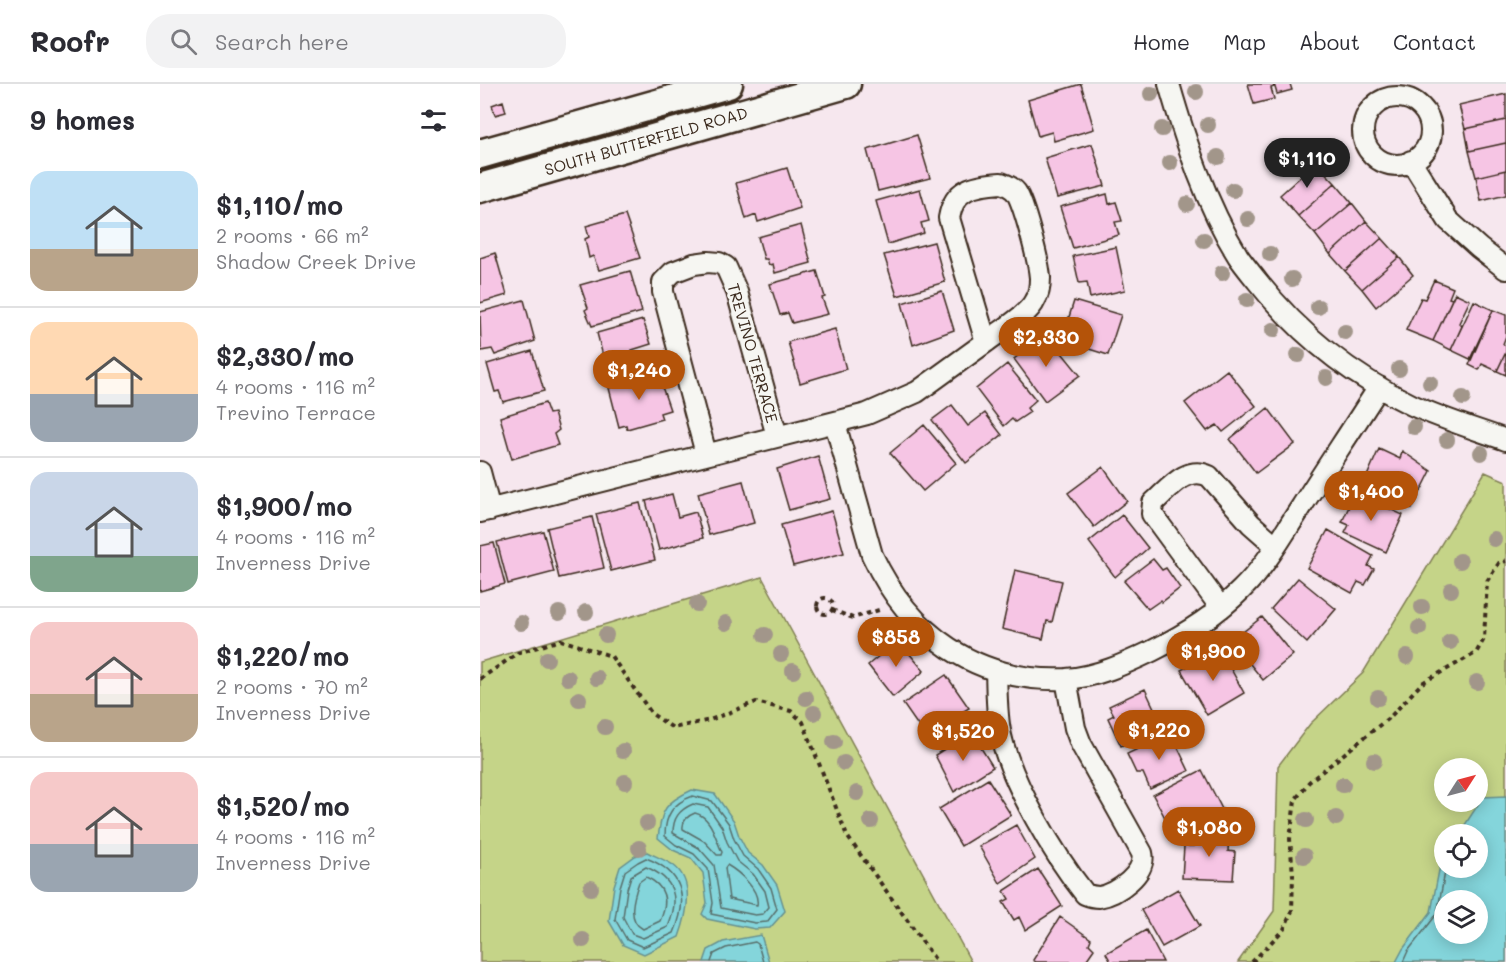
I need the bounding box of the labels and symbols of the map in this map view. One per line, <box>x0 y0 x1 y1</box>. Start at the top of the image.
street label: SOUTH BUTTERFIELD ROAD <box>542 101 750 180</box>
pin: $1,110 <box>1258 138 1356 189</box>
street label: TREVINO TERRACE <box>723 281 783 425</box>
pin: $2,330 <box>997 317 1095 368</box>
pin: $1,240 <box>590 350 688 401</box>
pin: $1,400 <box>1322 471 1420 522</box>
pin: $858 <box>860 617 932 668</box>
pin: $1,900 <box>1164 631 1262 682</box>
pin: $1,220 <box>1110 710 1208 761</box>
pin: $1,520 <box>914 711 1012 762</box>
north arrow <box>1434 758 1488 812</box>
pin: $1,080 <box>1160 807 1258 858</box>

